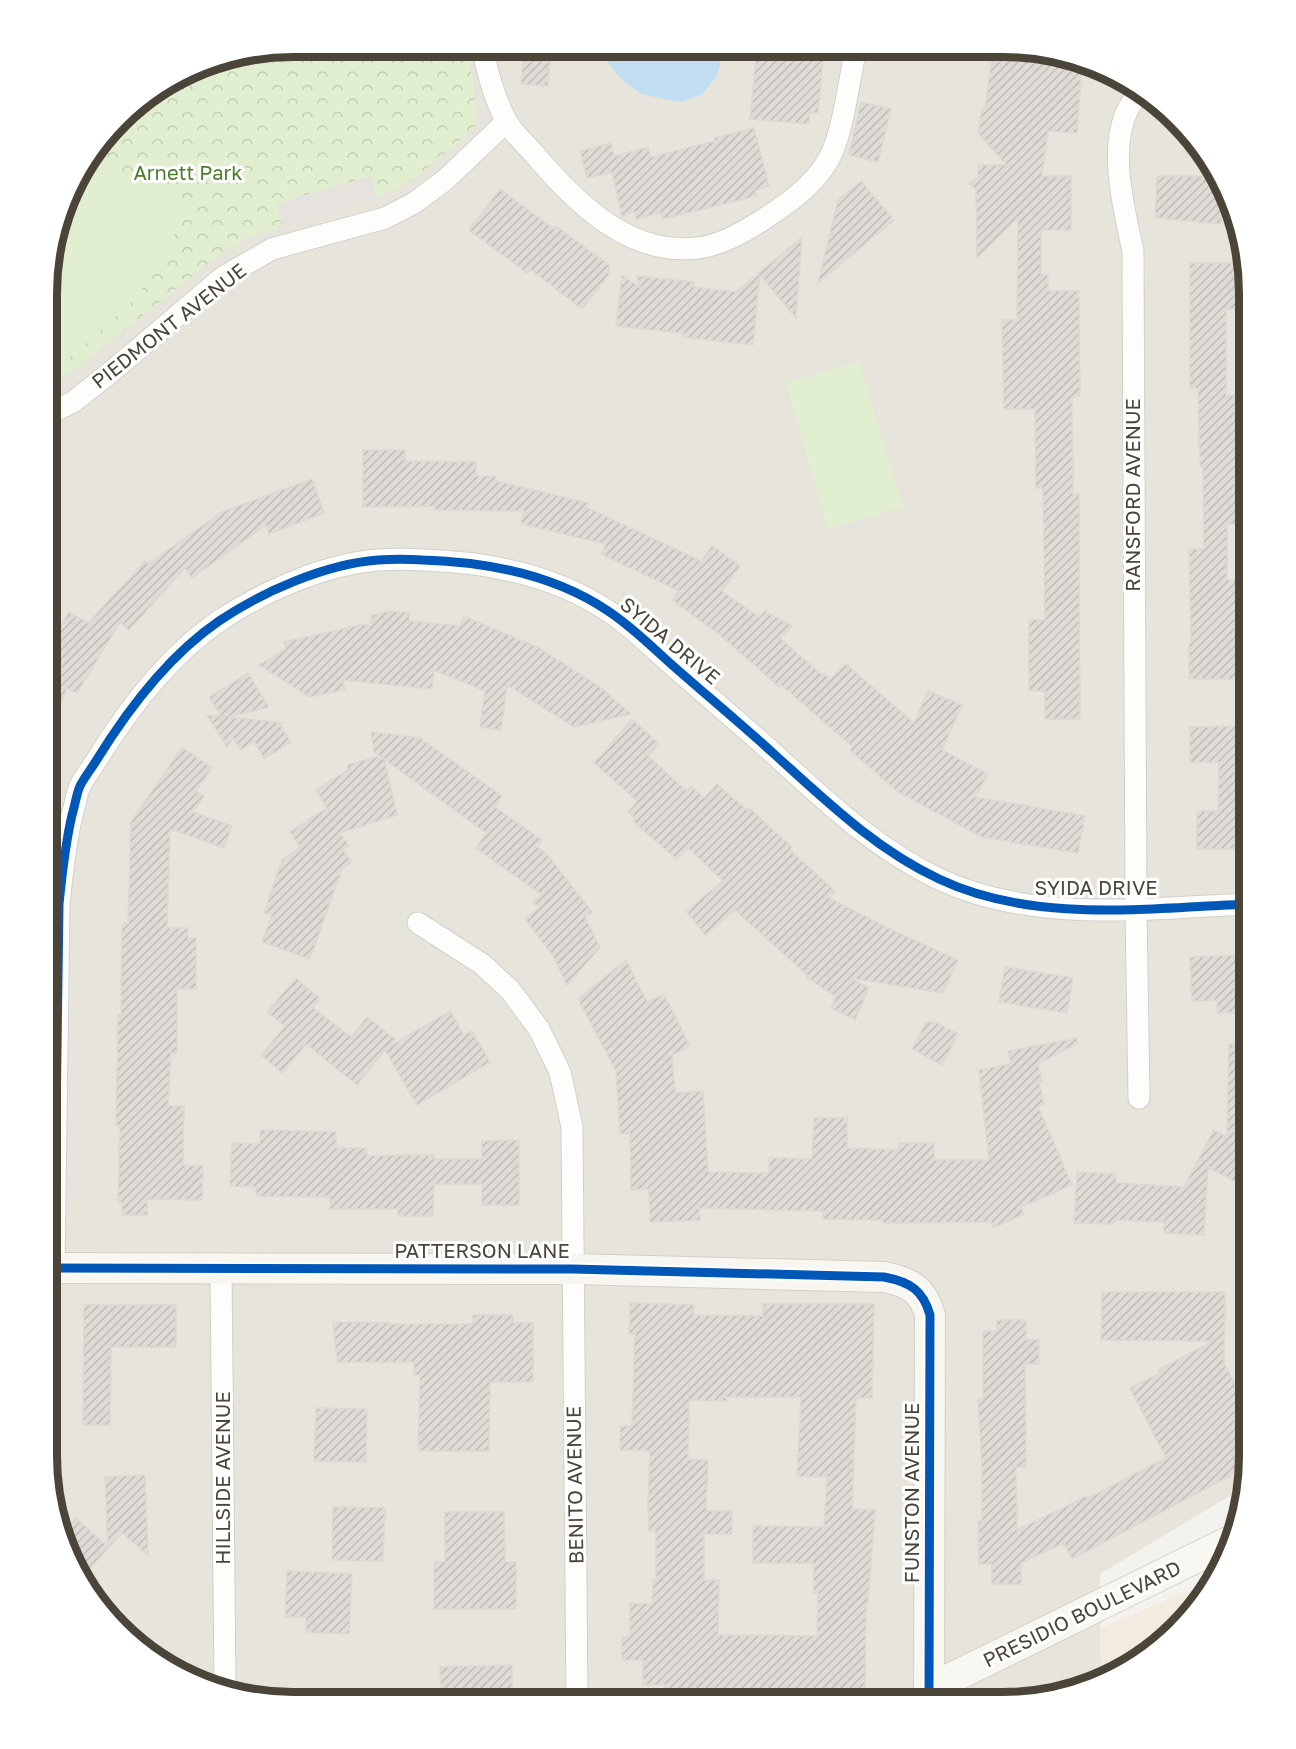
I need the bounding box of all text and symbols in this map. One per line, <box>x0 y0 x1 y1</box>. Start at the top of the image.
park label: Arnett Park <box>133 160 243 184</box>
street label: PIEDMONT AVENUE <box>86 257 250 393</box>
street label: RANSFORD AVENUE <box>1120 398 1144 592</box>
street label: SYIDA DRIVE <box>616 592 725 689</box>
street label: SYIDA DRIVE <box>1035 875 1157 899</box>
street label: PATTERSON LANE <box>394 1238 570 1262</box>
street label: HILLSIDE AVENUE <box>210 1391 234 1565</box>
street label: FUNSTON AVENUE <box>899 1403 923 1583</box>
street label: BENITO AVENUE <box>561 1406 587 1564</box>
street label: PRESIDIO BOULEVARD <box>979 1555 1184 1671</box>

